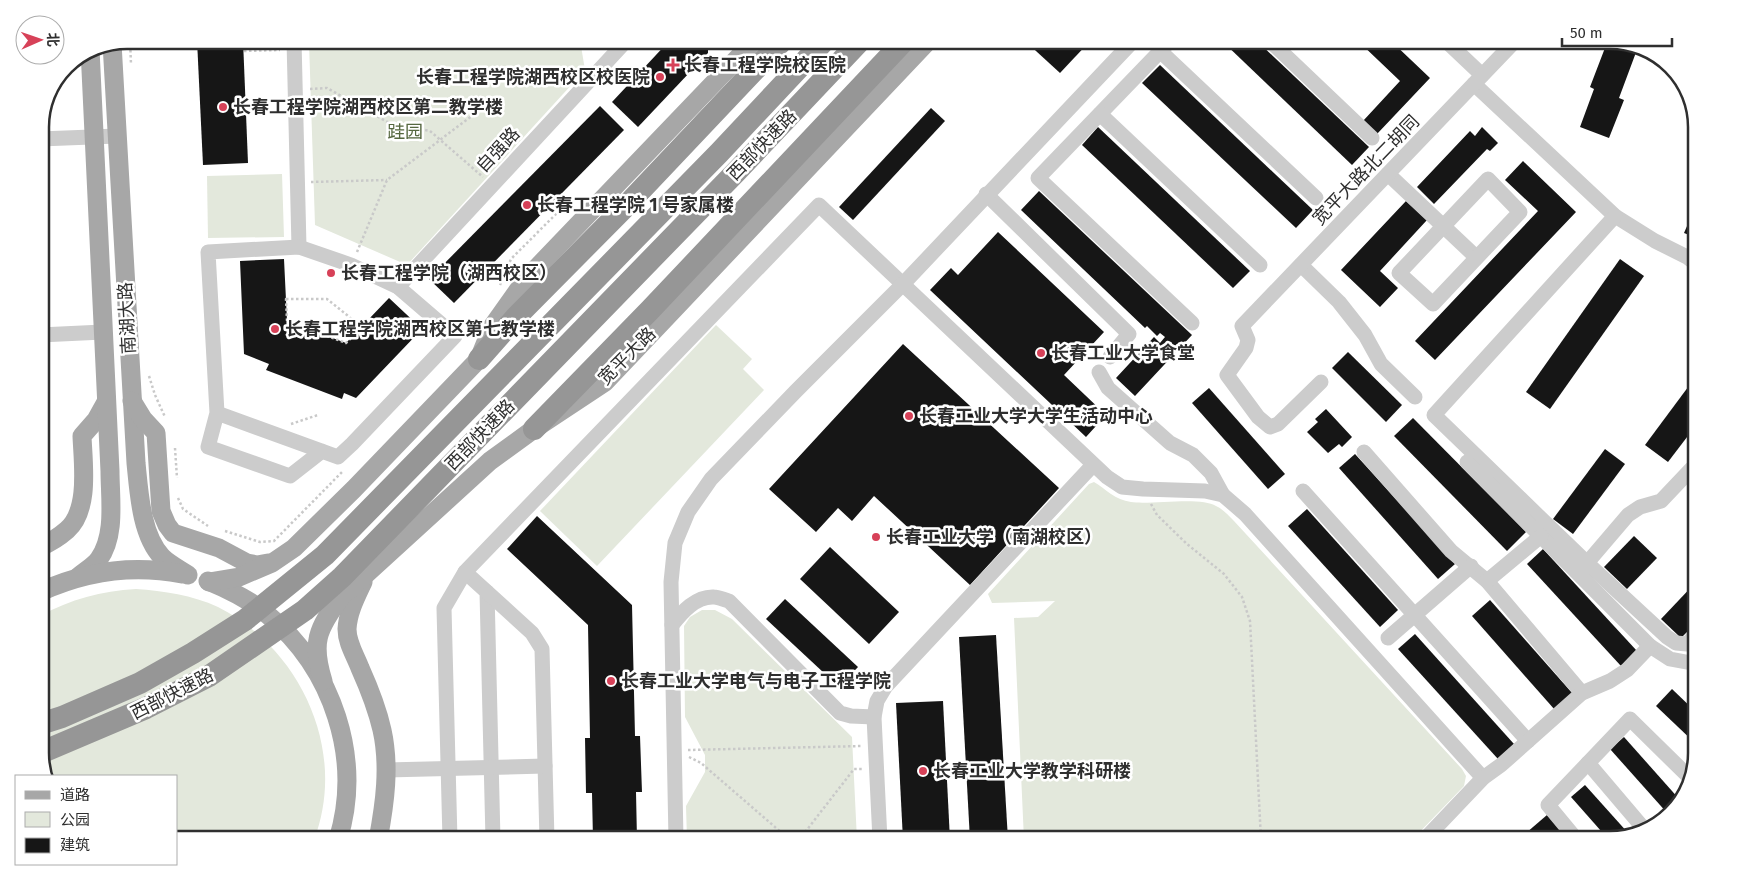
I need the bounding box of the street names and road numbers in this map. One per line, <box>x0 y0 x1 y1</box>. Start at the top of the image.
street label: 西部快速路 <box>723 105 801 185</box>
street label: 宽平大路北二胡同 <box>1308 111 1424 229</box>
street label: 自强路 <box>472 123 524 177</box>
street label: 南湖大路 <box>114 281 140 355</box>
street label: 宽平大路 <box>594 323 660 389</box>
street label: 西部快速路 <box>441 395 519 475</box>
street label: 西部快速路 <box>127 664 217 724</box>

